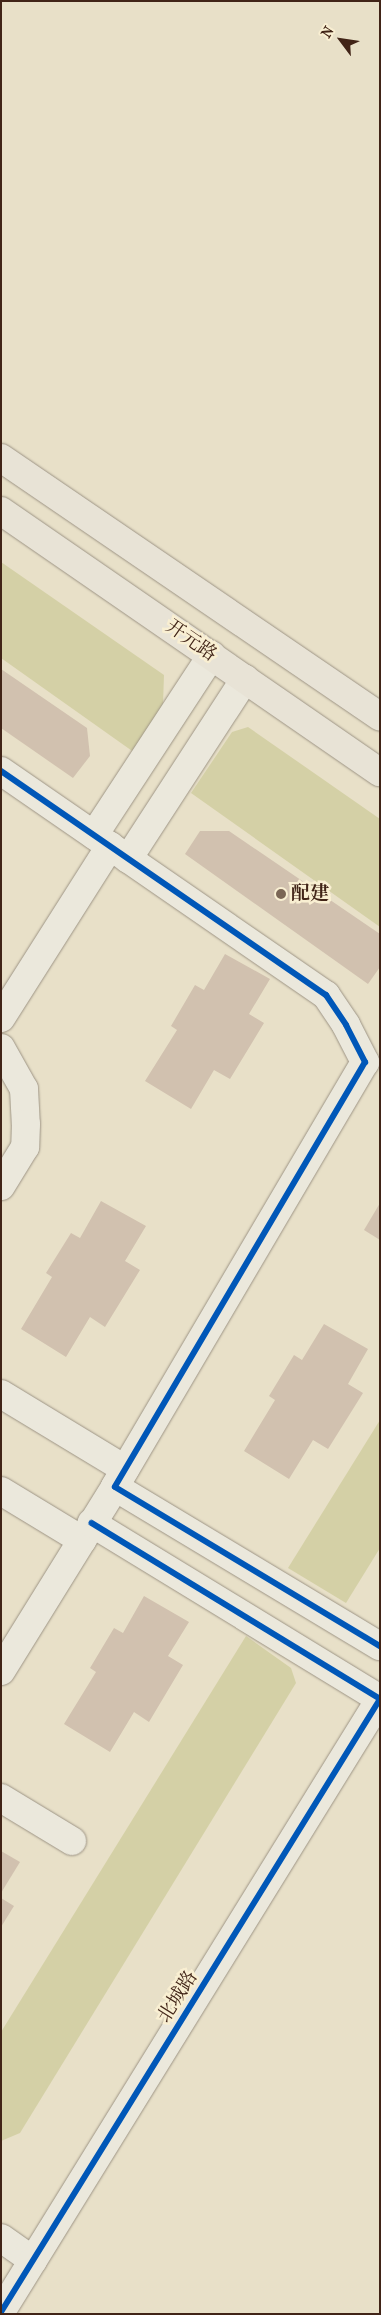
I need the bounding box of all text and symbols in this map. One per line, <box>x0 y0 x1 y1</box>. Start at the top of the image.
north arrow <box>316 15 366 65</box>
text: N <box>318 23 338 41</box>
street label: 开元路 <box>161 615 221 667</box>
place label: 配建 <box>291 883 329 905</box>
marker: 配建 <box>275 888 287 900</box>
street label: 北城路 <box>153 1967 203 2027</box>

